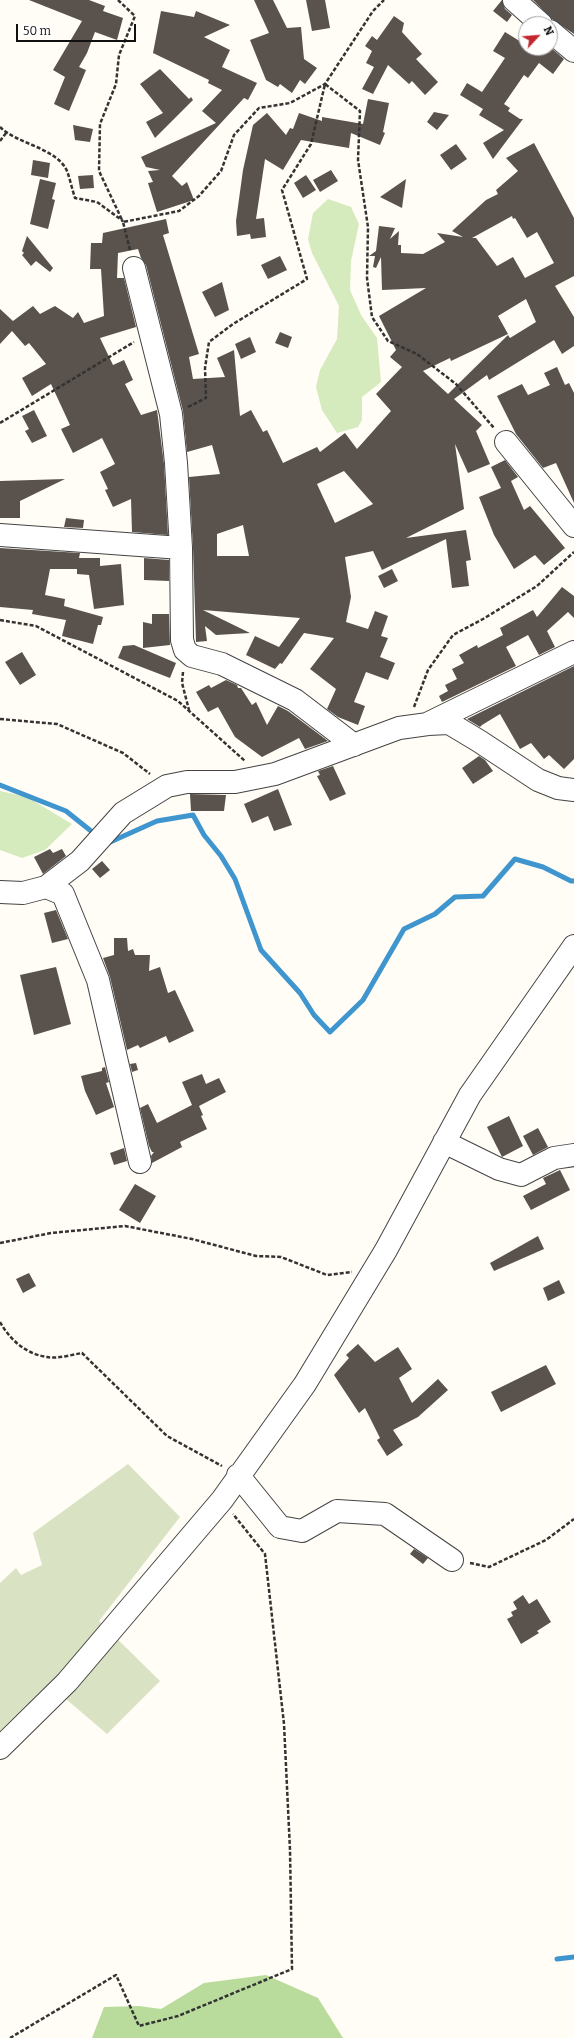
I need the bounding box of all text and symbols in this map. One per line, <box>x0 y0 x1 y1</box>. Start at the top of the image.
scale bar <box>18 16 138 42</box>
north arrow <box>518 16 558 56</box>
text: 50 m <box>23 24 51 38</box>
text: N <box>541 24 556 38</box>

